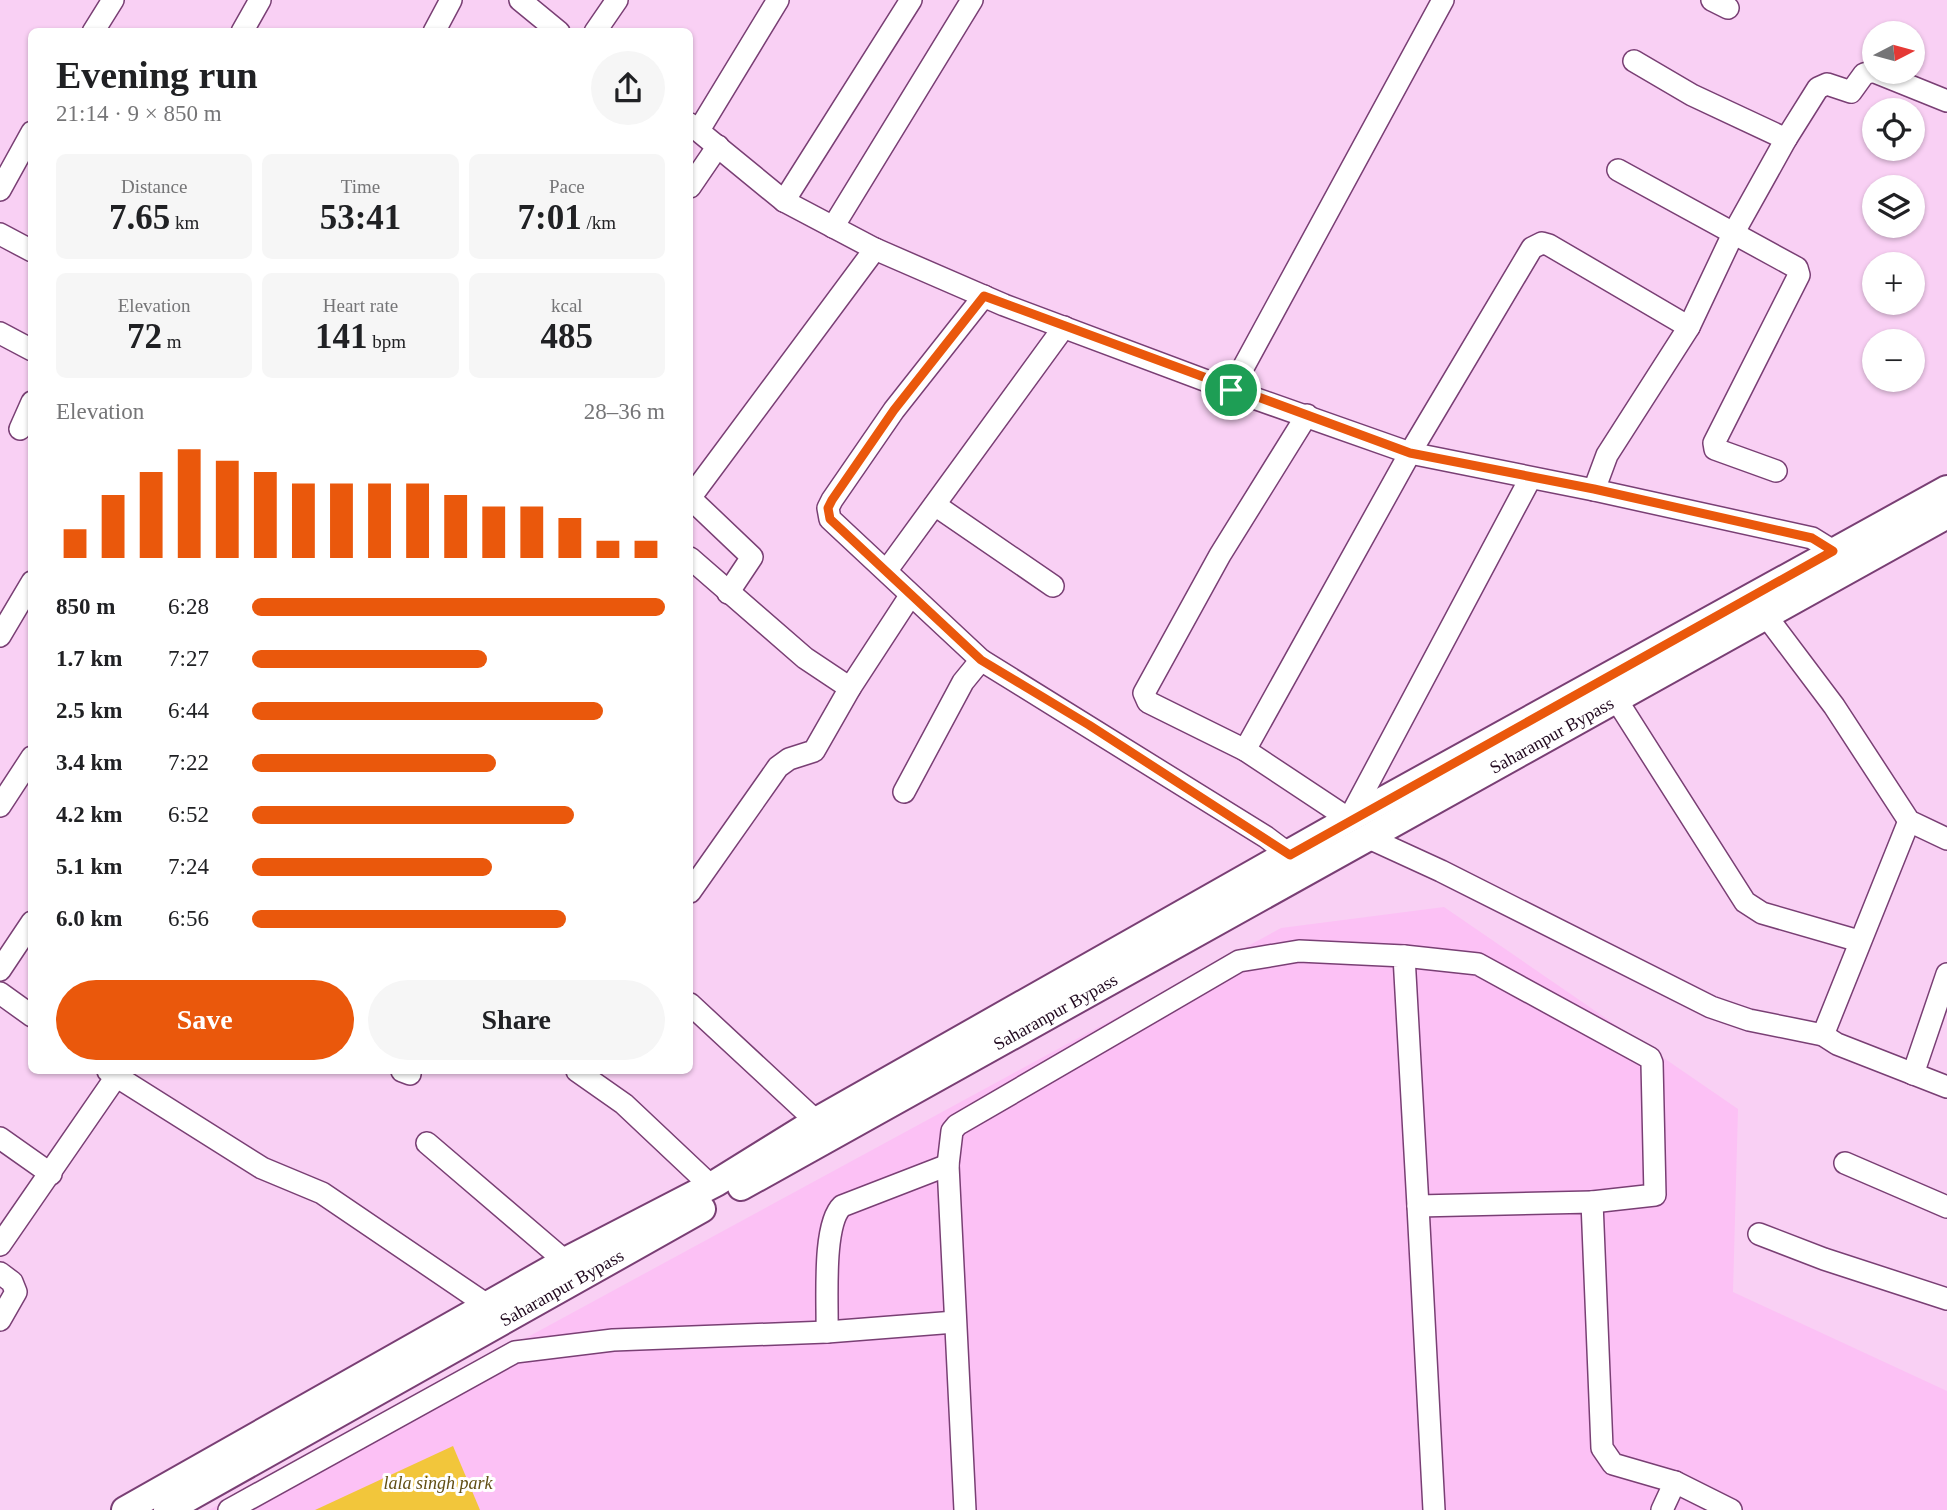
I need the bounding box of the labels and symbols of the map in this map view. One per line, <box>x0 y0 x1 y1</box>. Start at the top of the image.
north arrow <box>1862 21 1925 84</box>
pin <box>1201 360 1261 420</box>
street label: Saharanpur Bypass <box>1486 693 1617 778</box>
street label: Saharanpur Bypass <box>990 969 1121 1054</box>
street label: Saharanpur Bypass <box>497 1245 627 1331</box>
park label: lala singh park <box>383 1473 494 1493</box>

